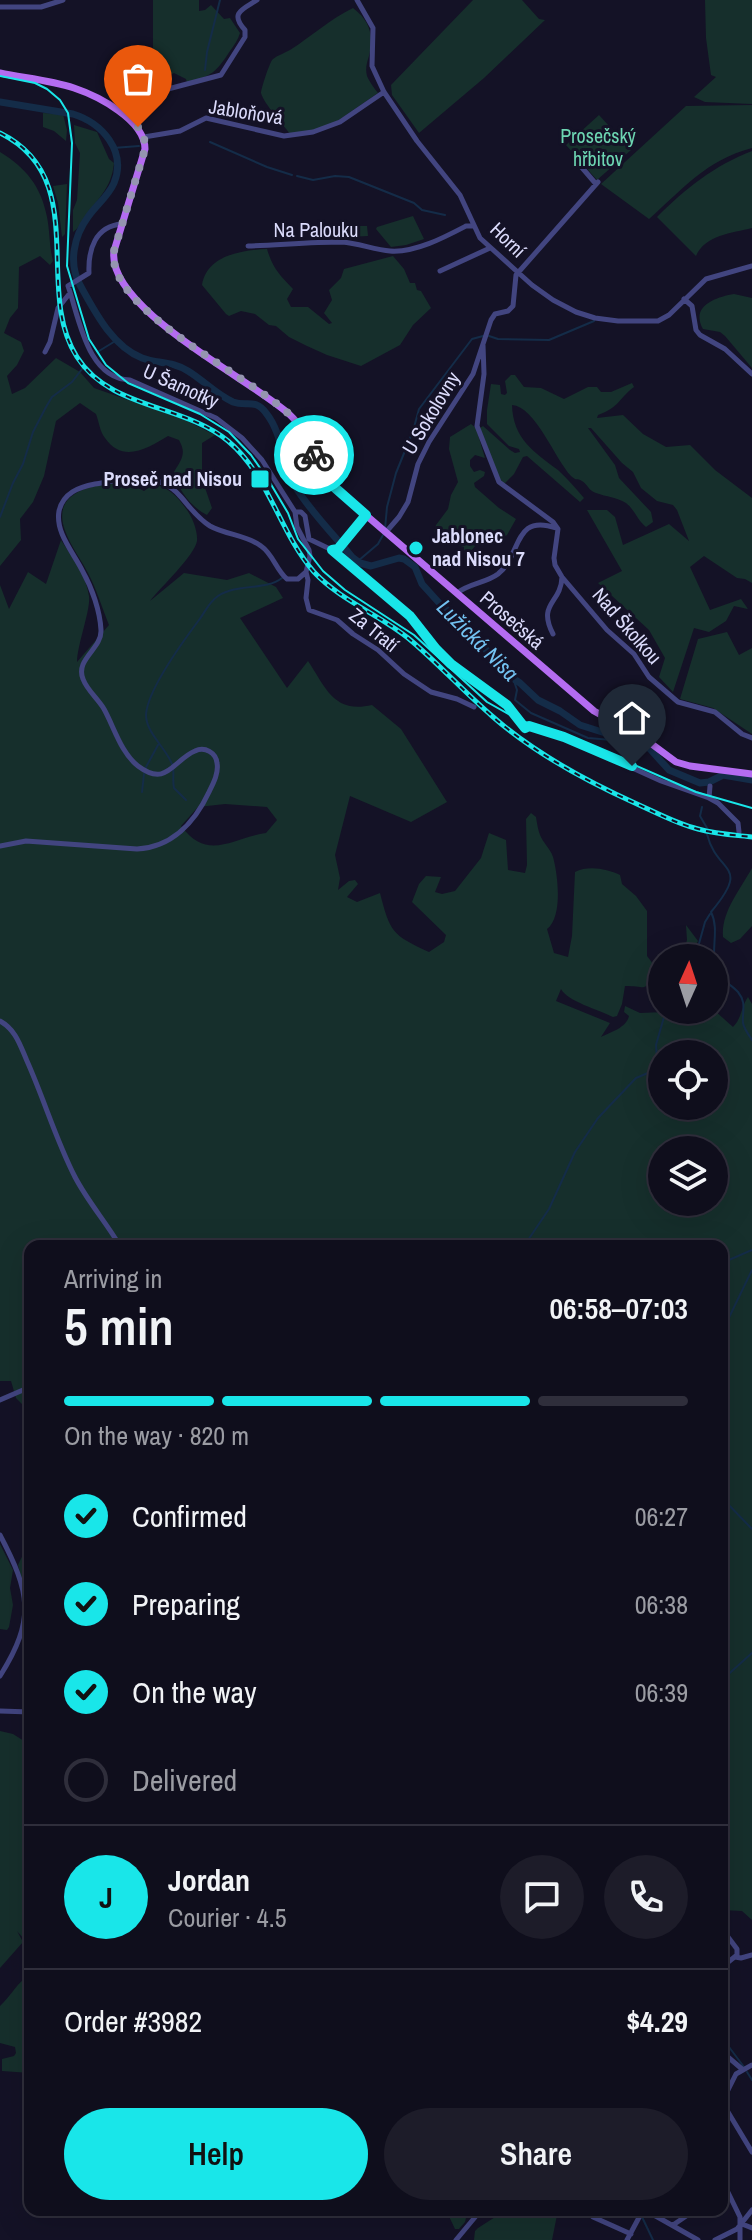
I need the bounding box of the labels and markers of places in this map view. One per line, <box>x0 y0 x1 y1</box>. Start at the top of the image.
pin <box>104 45 172 127</box>
place label: Proseč nad Nisou <box>103 465 242 492</box>
marker: Proseč nad Nisou <box>249 468 271 490</box>
place label: Jablonec nad Nisou 7 <box>432 522 525 572</box>
marker: Jablonec nad Nisou 7 <box>407 539 425 557</box>
pin <box>598 684 666 766</box>

